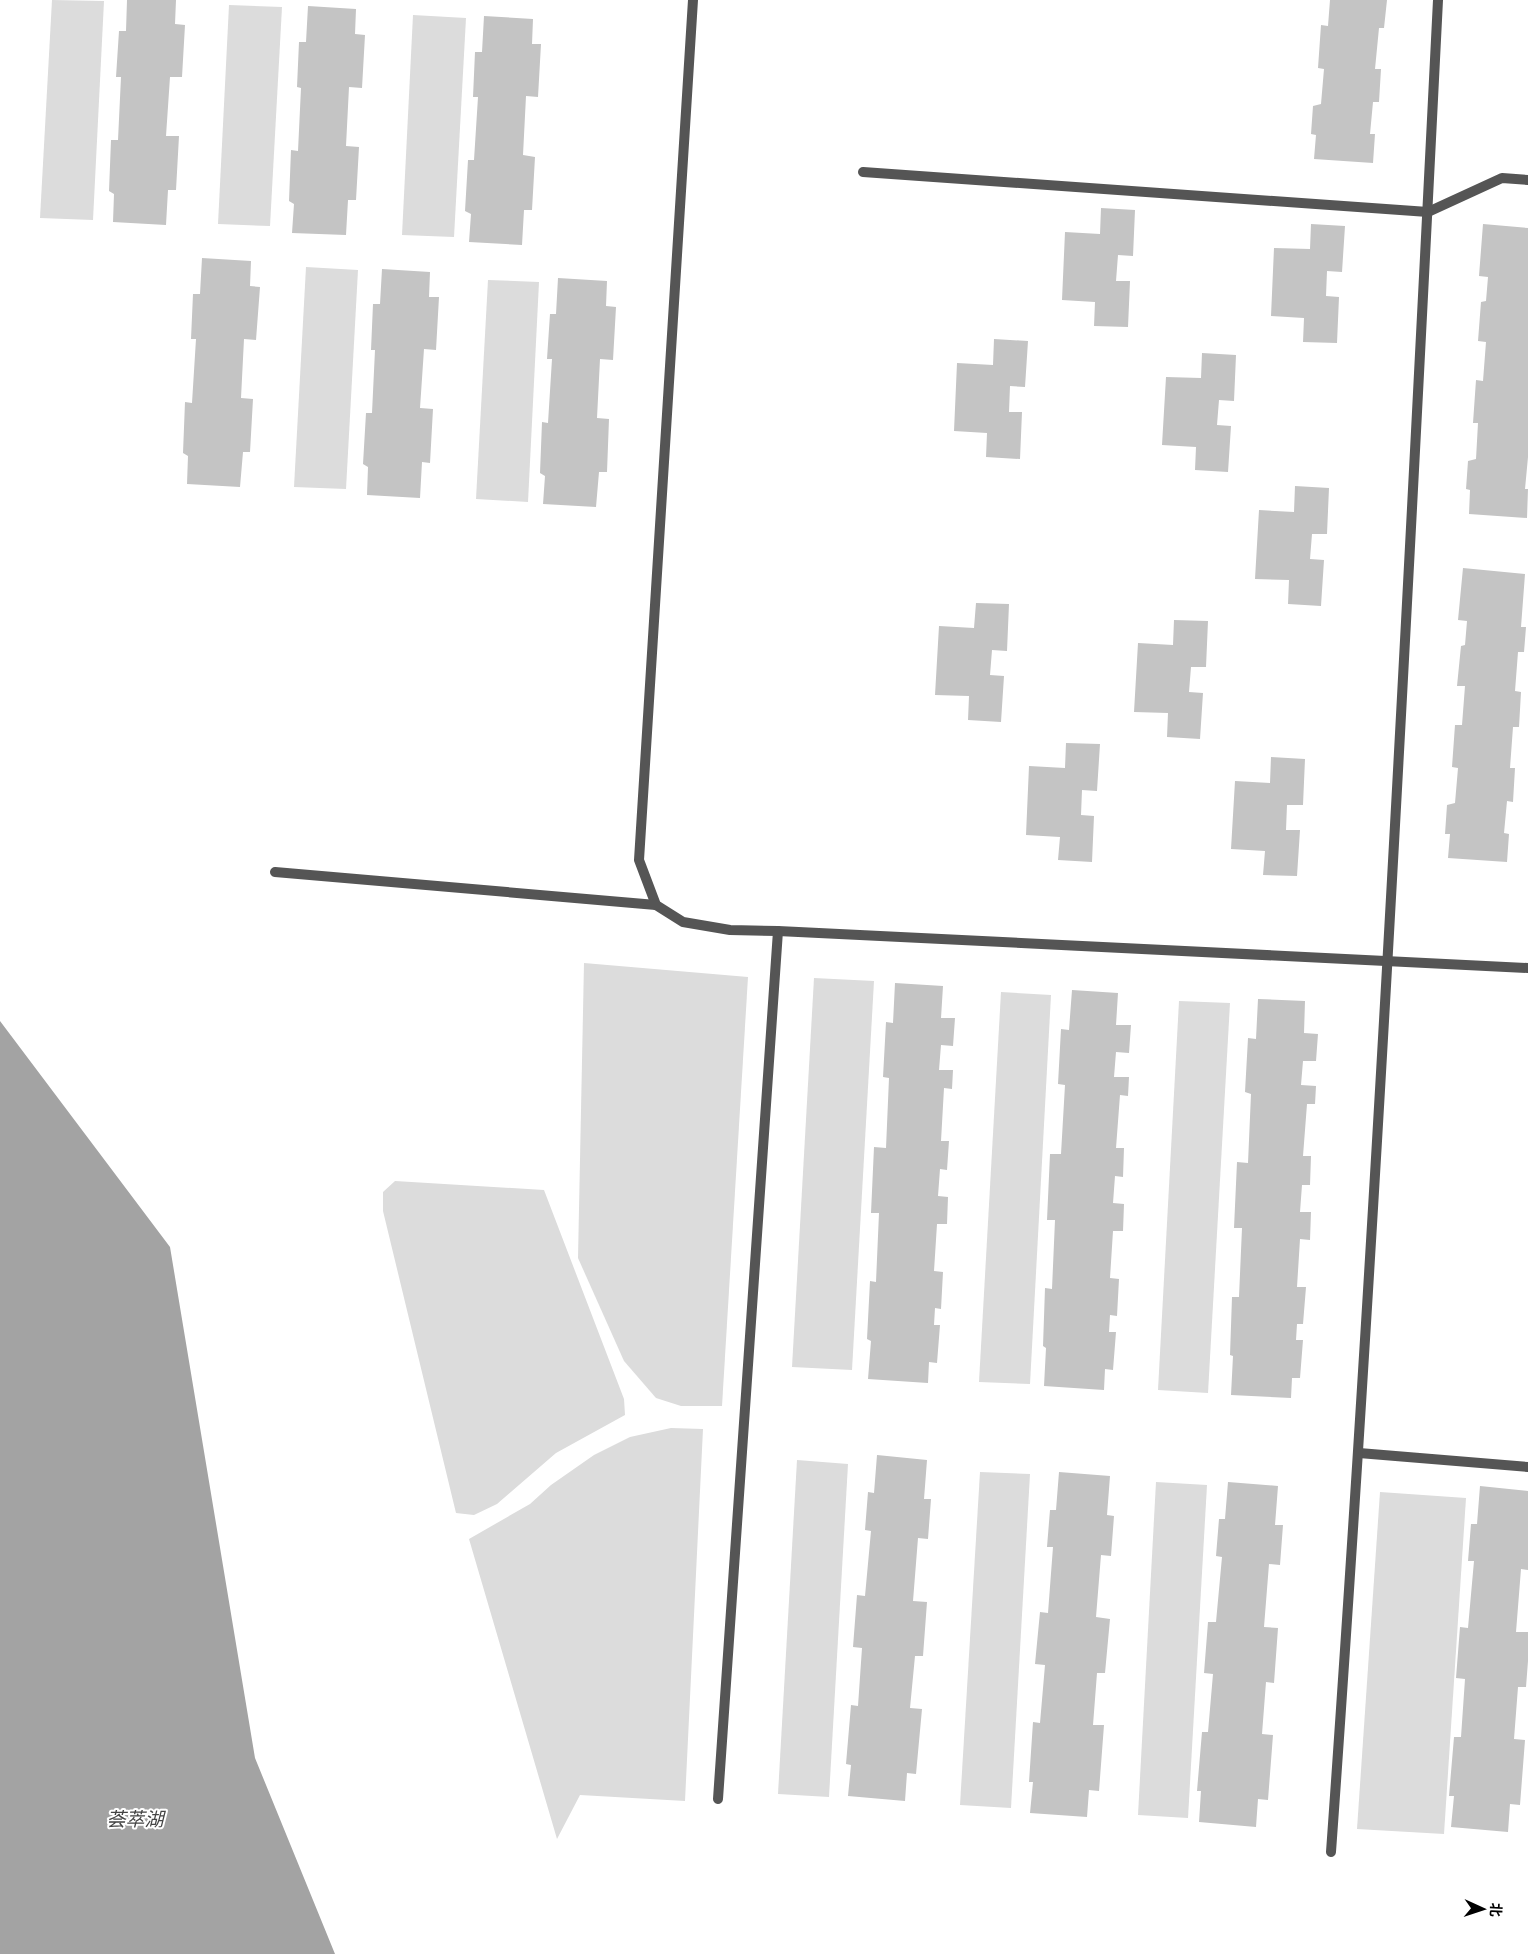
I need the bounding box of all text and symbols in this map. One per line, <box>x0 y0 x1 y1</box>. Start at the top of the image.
water label: 荟萃湖 <box>106 1806 166 1832</box>
north arrow <box>1458 1884 1508 1934</box>
text: 北 <box>1487 1902 1506 1917</box>

